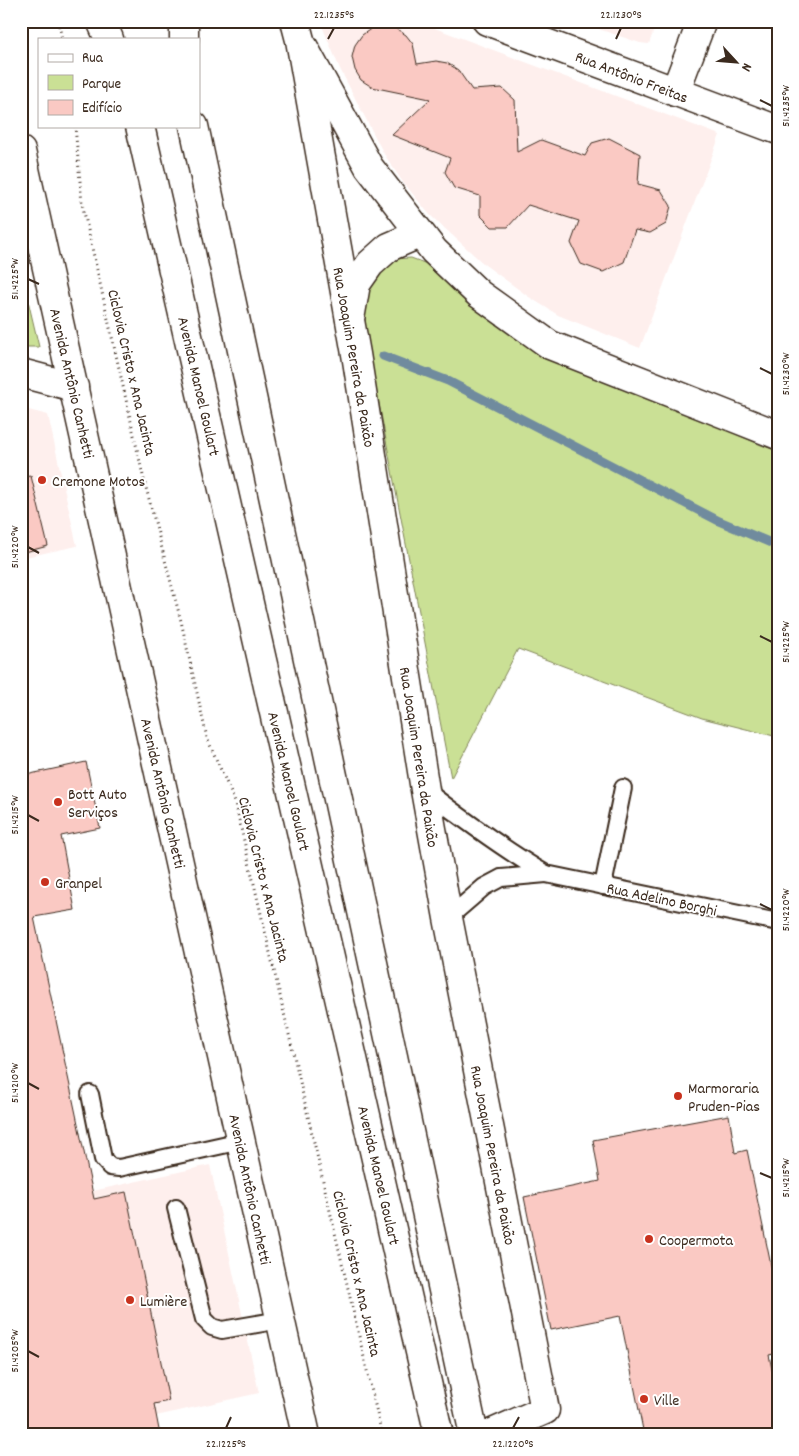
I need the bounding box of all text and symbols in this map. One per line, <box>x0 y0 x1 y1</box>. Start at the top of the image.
text: 22.1235°S <box>314 7 354 24</box>
text: 22.1230°S <box>600 7 642 24</box>
legend <box>38 38 200 128</box>
north arrow <box>712 38 762 88</box>
street label: Rua Antônio Freitas <box>571 46 691 111</box>
text: Rua <box>82 48 104 70</box>
text: N <box>735 59 756 74</box>
text: Parque <box>82 74 122 96</box>
text: 51.4235°W <box>778 85 795 127</box>
text: Edifício <box>82 98 122 120</box>
text: 51.4225°W <box>7 258 24 300</box>
street label: Rua Joaquim Pereira da Paixão <box>325 266 380 449</box>
street label: Ciclovia Cristo x Ana Jacinta <box>100 287 161 458</box>
street label: Avenida Antônio Canhetti <box>42 306 99 461</box>
street label: Avenida Manoel Goulart <box>170 315 225 459</box>
text: 51.4230°W <box>778 352 795 396</box>
place label: Cremone Motos <box>52 471 146 494</box>
marker: Cremone Motos <box>36 474 48 486</box>
text: 51.4220°W <box>7 525 24 568</box>
text: 51.4225°W <box>778 621 795 663</box>
street label: Rua Joaquim Pereira da Paixão <box>392 665 443 849</box>
street label: Avenida Manoel Goulart <box>260 710 315 854</box>
street label: Avenida Antônio Canhetti <box>133 716 190 871</box>
place label: Bott Auto Serviços <box>68 784 127 825</box>
text: 51.4215°W <box>7 795 24 835</box>
street label: Ciclovia Cristo x Ana Jacinta <box>231 795 294 965</box>
marker: Bott Auto Serviços <box>52 796 64 808</box>
place label: Granpel <box>55 873 102 896</box>
marker: Granpel <box>39 876 51 888</box>
street label: Rua Adelino Borghi <box>604 878 719 923</box>
text: 51.4220°W <box>778 888 795 931</box>
text: 51.4210°W <box>7 1063 24 1103</box>
street label: Rua Joaquim Pereira da Paixão <box>463 1064 520 1247</box>
place label: Marmoraria Pruden-Pias <box>688 1078 760 1119</box>
marker: Marmoraria Pruden-Pias <box>672 1090 684 1102</box>
street label: Avenida Manoel Goulart <box>350 1104 405 1248</box>
street label: Avenida Antônio Canhetti <box>221 1112 276 1267</box>
text: 51.4215°W <box>778 1158 795 1198</box>
street label: Ciclovia Cristo x Ana Jacinta <box>325 1188 386 1359</box>
place label: Coopermota <box>659 1230 734 1253</box>
marker: Coopermota <box>643 1233 655 1245</box>
place label: Lumière <box>140 1291 187 1314</box>
marker: Lumière <box>124 1294 136 1306</box>
text: 51.4205°W <box>7 1329 24 1373</box>
place label: Ville <box>654 1390 679 1413</box>
marker: Ville <box>638 1393 650 1405</box>
text: 22.1225°S <box>206 1436 246 1453</box>
text: 22.1220°S <box>492 1436 534 1453</box>

